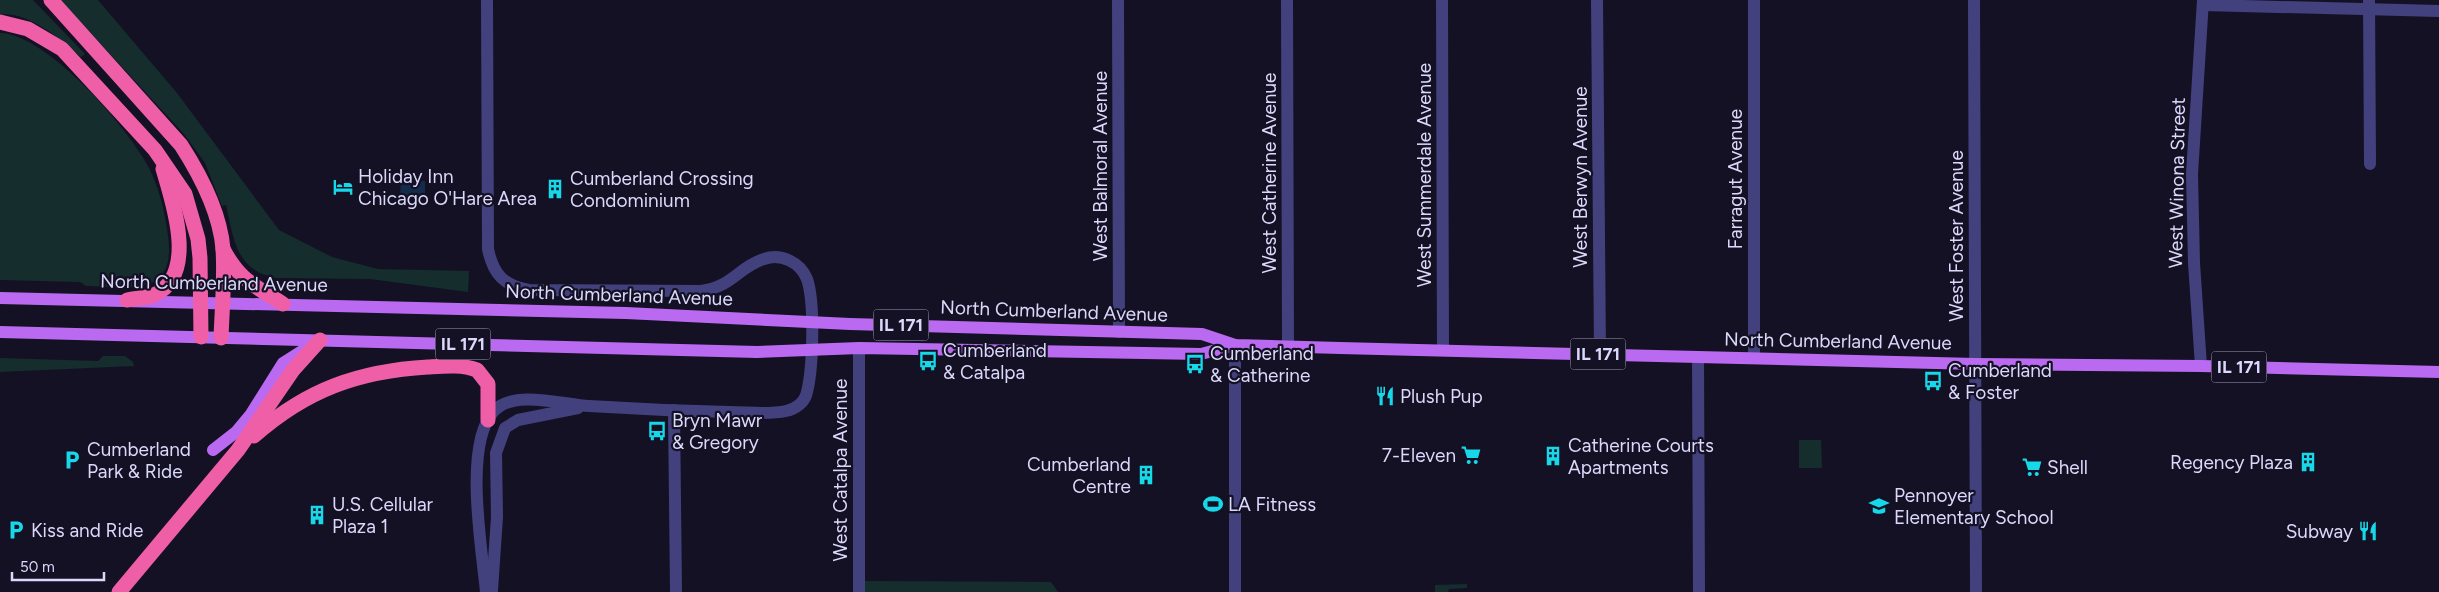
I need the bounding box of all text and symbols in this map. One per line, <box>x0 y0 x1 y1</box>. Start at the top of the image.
street label: West Summerdale Avenue <box>1413 63 1436 287</box>
street label: West Balmoral Avenue <box>1089 71 1112 261</box>
street label: West Catherine Avenue <box>1258 73 1281 273</box>
street label: West Berwyn Avenue <box>1569 86 1592 268</box>
street label: West Winona Street <box>2164 97 2190 269</box>
street label: Farragut Avenue <box>1724 109 1747 249</box>
street label: West Foster Avenue <box>1945 150 1968 322</box>
place label: Holiday Inn Chicago O'Hare Area <box>358 165 537 210</box>
place label: Cumberland Crossing Condominium <box>570 167 754 212</box>
hotel icon: Holiday Inn Chicago O'Hare Area <box>332 176 354 198</box>
building icon: Cumberland Crossing Condominium <box>544 178 566 200</box>
street label: North Cumberland Avenue <box>100 270 328 296</box>
street label: North Cumberland Avenue <box>505 280 733 310</box>
street label: North Cumberland Avenue <box>940 296 1168 326</box>
road number: IL 171 <box>874 310 928 340</box>
road number: IL 171 <box>436 328 490 359</box>
street label: North Cumberland Avenue <box>1724 328 1952 354</box>
road number: IL 171 <box>1570 338 1626 369</box>
place label: Cumberland & Catalpa <box>943 339 1047 384</box>
place label: Cumberland & Catherine <box>1210 342 1314 387</box>
bus stop icon: Cumberland & Catalpa <box>917 350 939 372</box>
road number: IL 171 <box>2212 352 2266 382</box>
bus stop icon: Cumberland & Catherine <box>1184 353 1206 375</box>
place label: Cumberland & Foster <box>1948 359 2052 404</box>
bus stop icon: Cumberland & Foster <box>1922 370 1944 392</box>
street label: West Catalpa Avenue <box>829 379 852 561</box>
restaurant icon: Plush Pup <box>1374 385 1396 407</box>
place label: Plush Pup <box>1400 385 1483 408</box>
place label: Bryn Mawr & Gregory <box>672 409 763 454</box>
bus stop icon: Bryn Mawr & Gregory <box>646 420 668 442</box>
place label: Catherine Courts Apartments <box>1568 434 1714 479</box>
place label: Cumberland Park & Ride <box>87 438 191 483</box>
place label: 7-Eleven <box>1382 444 1456 467</box>
supermarket icon: 7-Eleven <box>1460 444 1482 466</box>
building icon: Catherine Courts Apartments <box>1542 445 1564 467</box>
parking icon: Cumberland Park & Ride <box>61 449 83 471</box>
place label: Regency Plaza <box>2170 451 2293 474</box>
building icon: Regency Plaza <box>2297 451 2319 473</box>
place label: Cumberland Centre <box>1027 453 1131 498</box>
supermarket icon: Shell <box>2021 456 2043 478</box>
place label: Shell <box>2047 456 2088 479</box>
building icon: Cumberland Centre <box>1135 464 1157 486</box>
place label: Pennoyer Elementary School <box>1894 484 2054 529</box>
place label: U.S. Cellular Plaza 1 <box>332 493 434 538</box>
sports icon: LA Fitness <box>1202 493 1224 515</box>
place label: LA Fitness <box>1228 493 1316 516</box>
school or university icon: Pennoyer Elementary School <box>1868 495 1890 517</box>
building icon: U.S. Cellular Plaza 1 <box>306 504 328 526</box>
parking icon: Kiss and Ride <box>5 519 27 541</box>
place label: Kiss and Ride <box>31 519 143 542</box>
place label: Subway <box>2286 520 2353 543</box>
restaurant icon: Subway <box>2357 520 2379 542</box>
scale bar <box>12 550 105 582</box>
text: 50 m <box>20 558 55 576</box>

